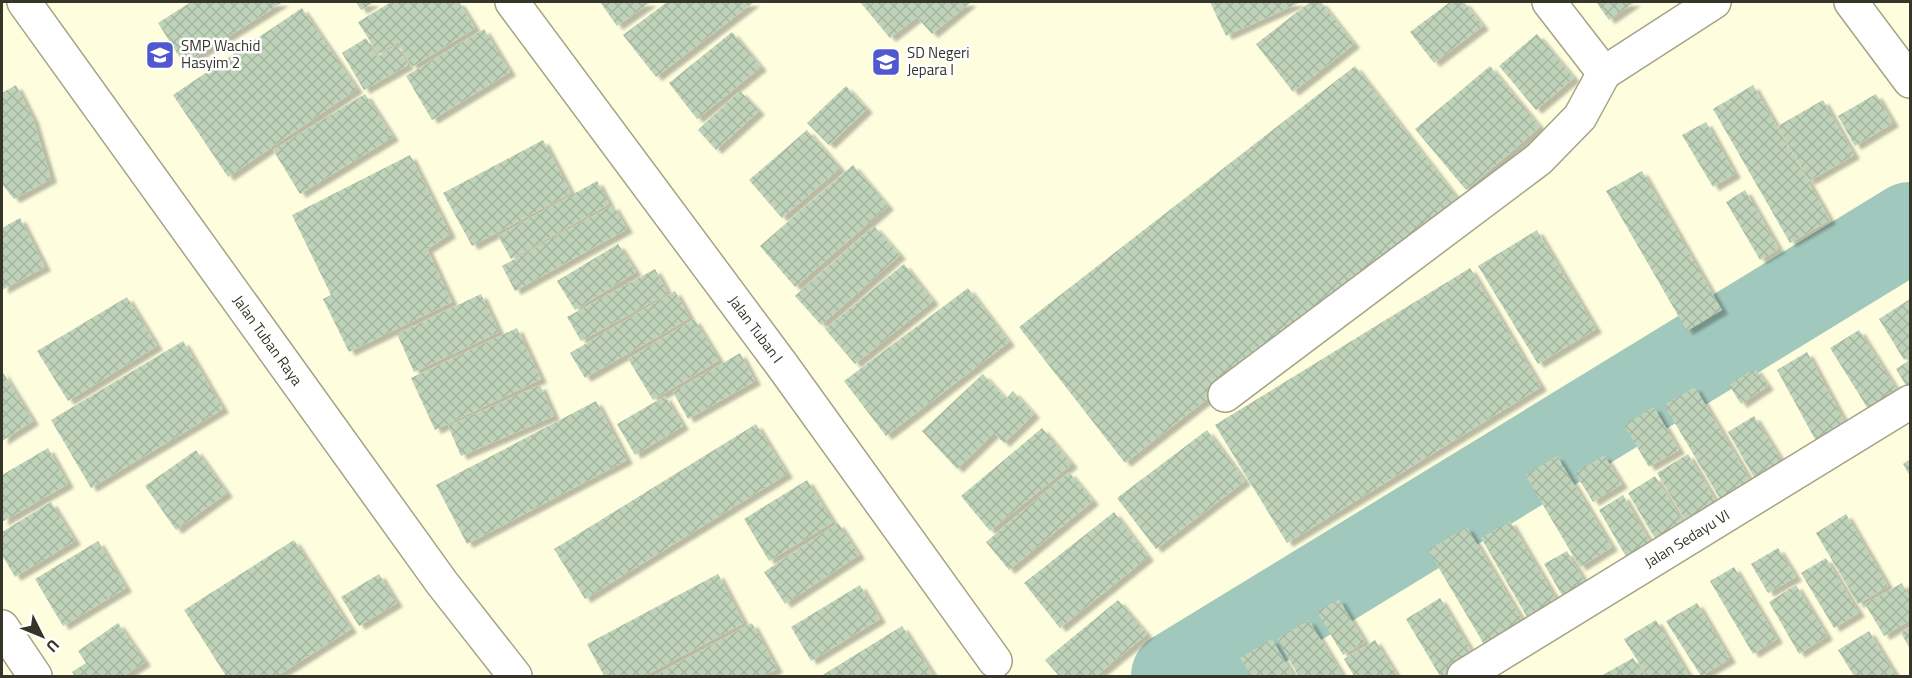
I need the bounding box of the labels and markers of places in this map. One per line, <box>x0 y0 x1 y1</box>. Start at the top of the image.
place label: SMP Wachid Hasyim 2 <box>181 34 260 74</box>
school or university icon: SMP Wachid Hasyim 2 <box>144 39 176 71</box>
place label: SD Negeri Jepara I <box>907 41 970 81</box>
school or university icon: SD Negeri Jepara I <box>870 46 902 78</box>

